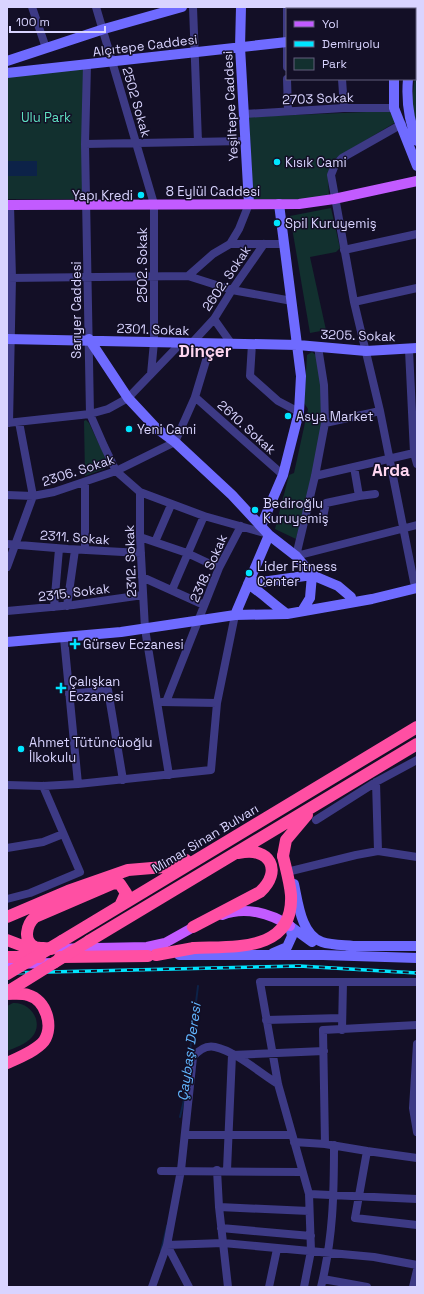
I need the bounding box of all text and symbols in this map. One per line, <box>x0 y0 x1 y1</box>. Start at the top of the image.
scale bar <box>10 8 105 34</box>
legend <box>286 8 416 80</box>
text: 100 m <box>16 14 50 30</box>
text: Yol <box>322 16 339 32</box>
street label: Alçıtepe Caddesi <box>92 31 198 60</box>
text: Demiryolu <box>322 36 380 52</box>
street label: Yeşiltepe Caddesi <box>219 50 242 162</box>
text: Park <box>322 56 347 72</box>
street label: 2502 Sokak <box>118 65 155 139</box>
street label: 2703 Sokak <box>282 89 354 108</box>
park label: Ulu Park <box>21 109 71 126</box>
place label: Kısık Cami <box>285 154 347 171</box>
marker: Kısık Cami <box>272 157 282 167</box>
street label: 8 Eylül Caddesi <box>166 183 260 200</box>
place label: Yapı Kredi <box>72 187 133 204</box>
marker: Yapı Kredi <box>136 190 146 200</box>
place label: Spil Kuruyemiş <box>285 215 377 232</box>
marker: Spil Kuruyemiş <box>272 218 282 228</box>
street label: 2502. Sokak <box>134 227 151 303</box>
street label: 2602. Sokak <box>198 242 255 314</box>
street label: Sarıyer Caddesi <box>68 261 85 359</box>
street label: 2301. Sokak <box>116 320 190 339</box>
street label: 3205. Sokak <box>320 326 396 345</box>
district label: Dinçer <box>179 340 232 362</box>
street label: 2610. Sokak <box>214 397 279 458</box>
place label: Asya Market <box>296 408 374 425</box>
marker: Asya Market <box>283 411 293 421</box>
place label: Yeni Cami <box>137 421 196 438</box>
marker: Yeni Cami <box>124 424 134 434</box>
street label: 2306. Sokak <box>40 451 117 490</box>
district label: Arda <box>372 459 410 481</box>
place label: Bediroğlu Kuruyemiş <box>263 495 329 527</box>
marker: Bediroğlu Kuruyemiş <box>250 505 260 515</box>
street label: 2312. Sokak <box>121 525 140 597</box>
street label: 2311. Sokak <box>40 527 110 548</box>
street label: 2318. Sokak <box>186 532 231 605</box>
place label: Lider Fitness Center <box>257 558 337 590</box>
marker: Lider Fitness Center <box>244 568 254 578</box>
street label: 2315. Sokak <box>37 580 111 605</box>
place label: Gürsev Eczanesi <box>83 636 184 653</box>
marker: Gürsev Eczanesi <box>70 639 80 649</box>
place label: Çalışkan Eczanesi <box>69 673 124 705</box>
marker: Çalışkan Eczanesi <box>56 683 66 693</box>
place label: Ahmet Tütüncüoğlu İlkokulu <box>29 734 153 766</box>
marker: Ahmet Tütüncüoğlu İlkokulu <box>16 744 26 754</box>
street label: Mimar Sinan Bulvarı <box>149 800 262 877</box>
water label: Çaybaşı Deresi <box>173 1000 205 1102</box>

